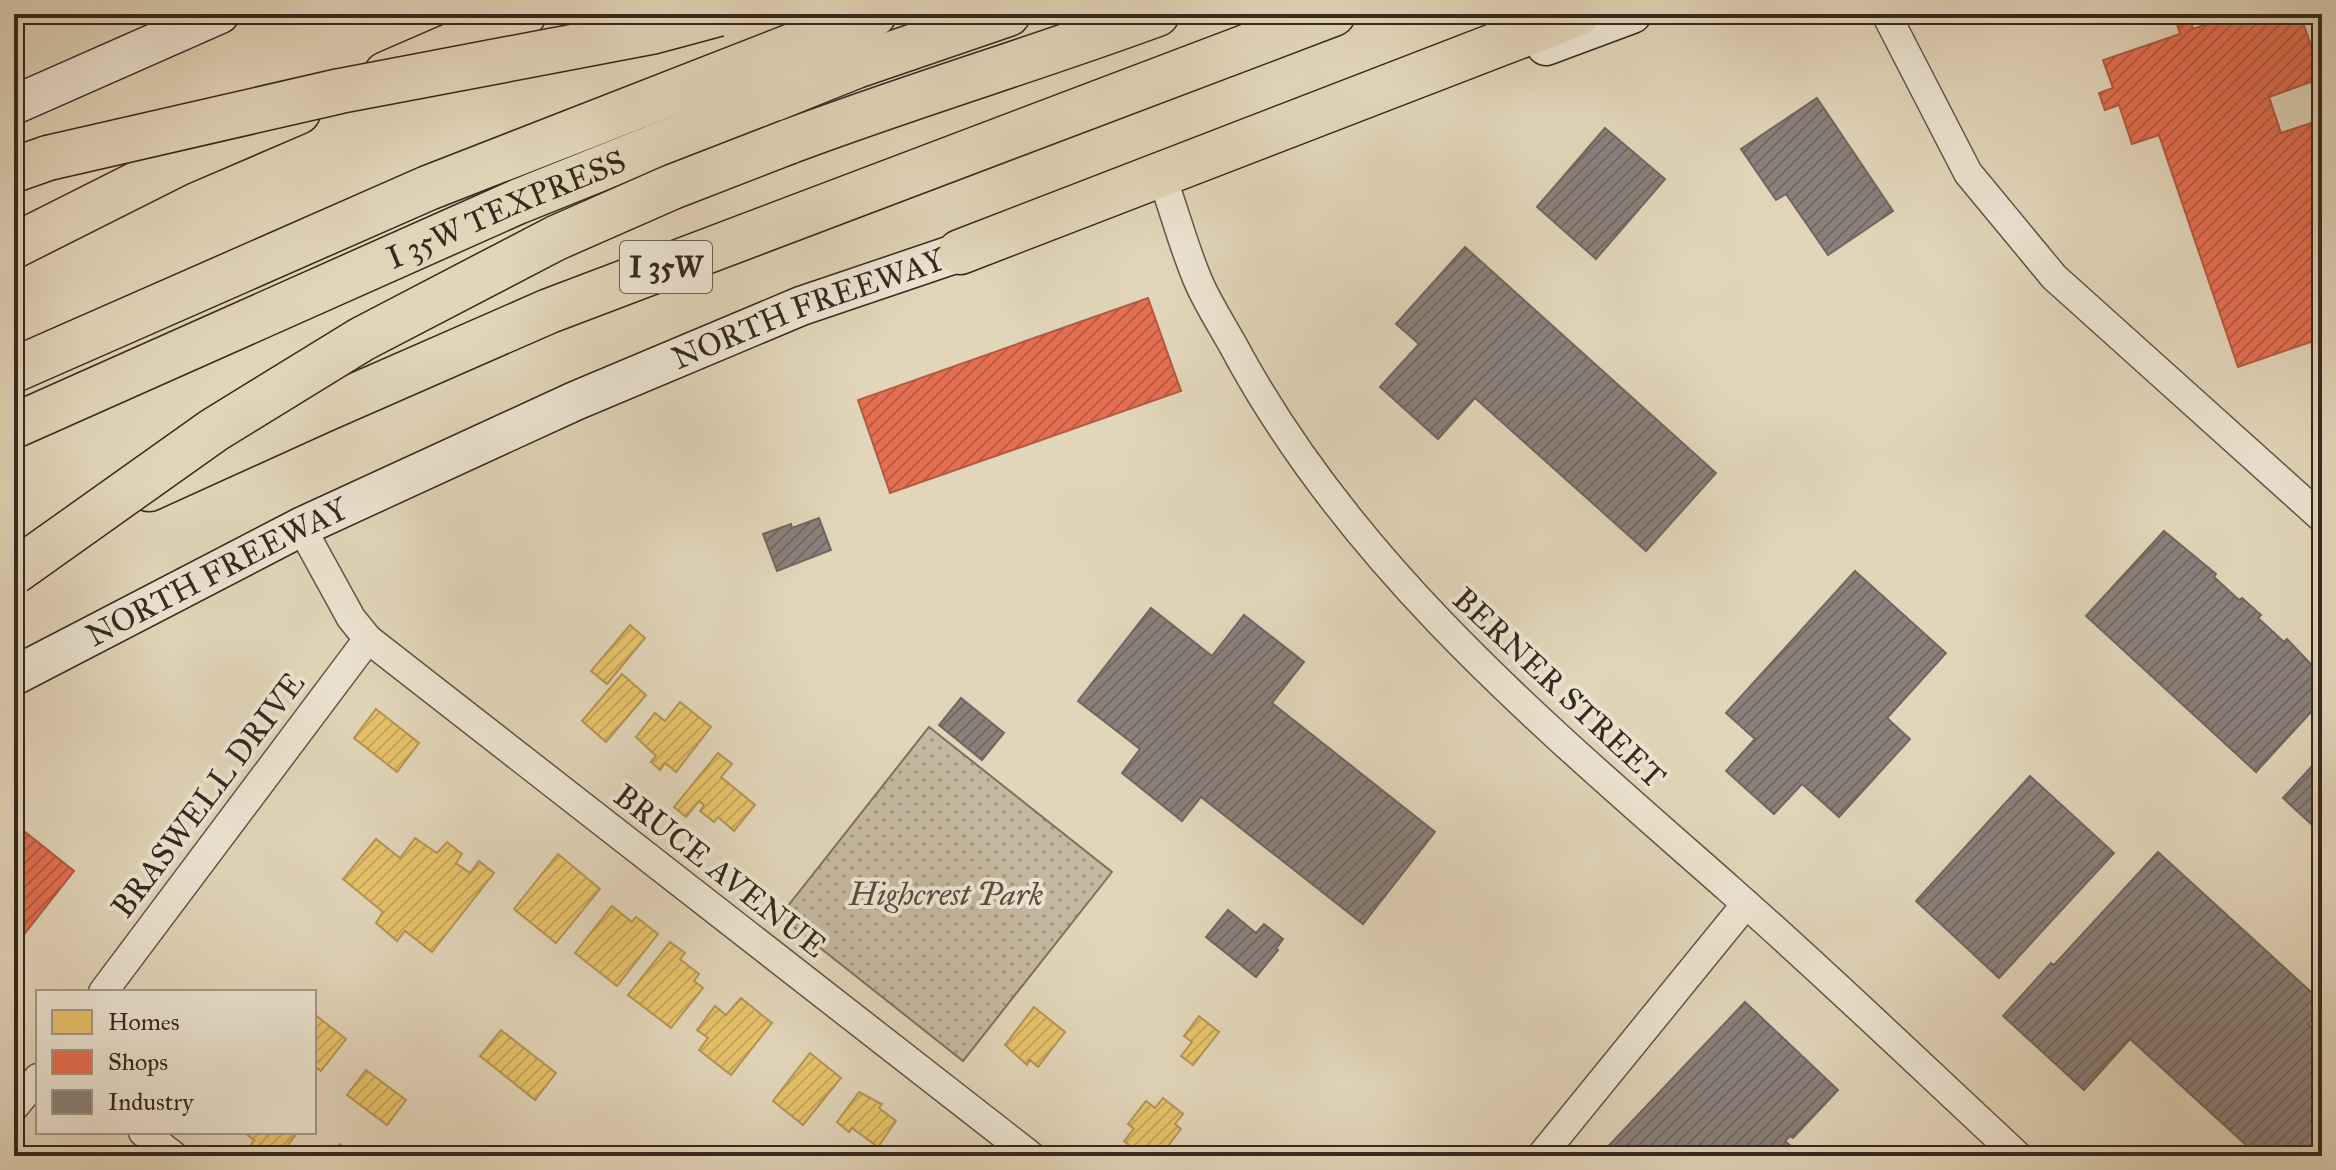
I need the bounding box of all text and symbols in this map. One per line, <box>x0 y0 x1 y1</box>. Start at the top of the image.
street label: I 35W TEXPRESS <box>381 141 631 277</box>
street label: NORTH FREEWAY <box>666 239 950 378</box>
road number: I 35W <box>620 241 712 293</box>
street label: NORTH FREEWAY <box>79 489 354 655</box>
street label: BERNER STREET <box>1445 579 1673 797</box>
street label: BRASWELL DRIVE <box>103 665 313 925</box>
street label: BRUCE AVENUE <box>606 776 834 966</box>
park label: Highcrest Park <box>848 875 1043 914</box>
legend <box>36 990 316 1134</box>
text: Homes <box>108 1007 180 1037</box>
text: Shops <box>108 1047 168 1077</box>
text: Industry <box>108 1087 194 1117</box>

